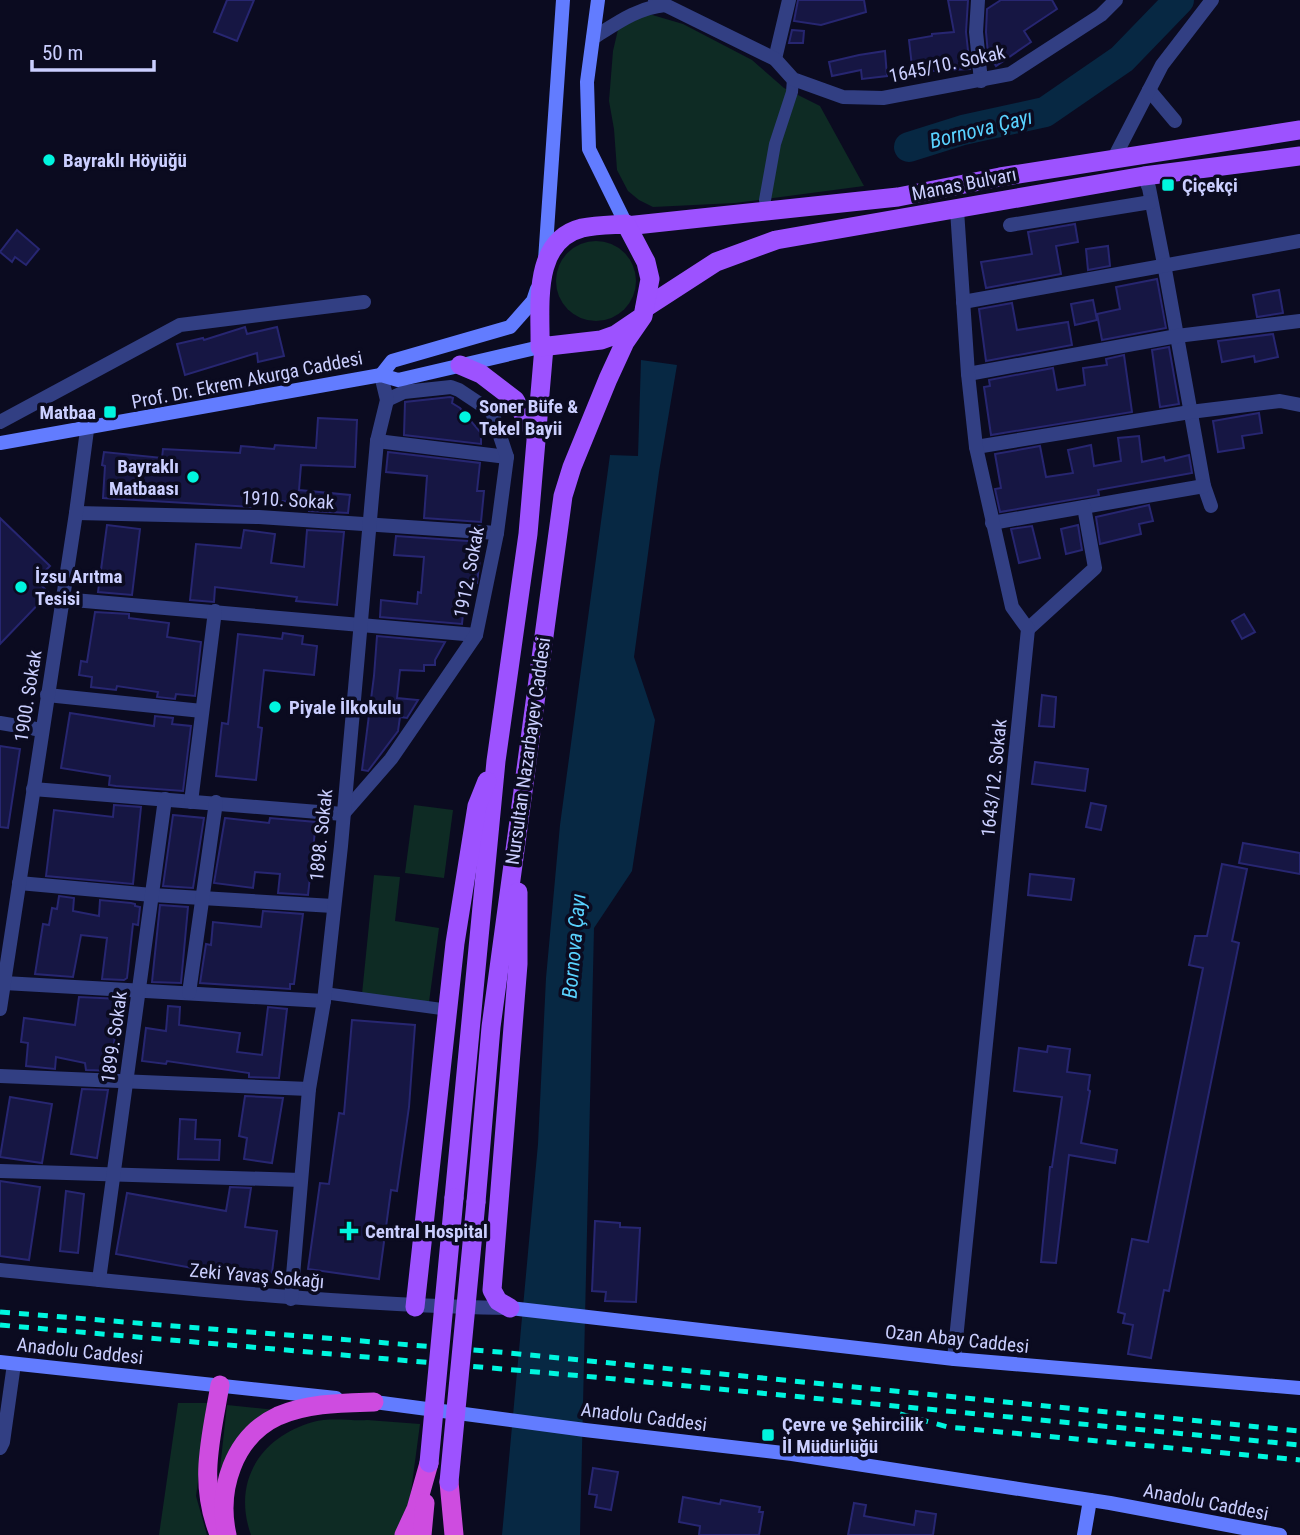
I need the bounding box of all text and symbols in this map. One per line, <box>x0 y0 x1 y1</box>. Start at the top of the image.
scale bar <box>32 28 154 72</box>
street label: 1645/10. Sokak <box>887 40 1008 88</box>
text: 50 m <box>42 41 83 65</box>
water label: Bornova Çayı <box>927 105 1035 153</box>
place label: Bayraklı Höyüğü <box>63 149 187 172</box>
marker: Bayraklı Höyüğü <box>41 152 57 168</box>
street label: Manas Bulvarı <box>910 163 1018 205</box>
place label: Çiçekçi <box>1182 174 1238 197</box>
marker: Çiçekçi <box>1160 177 1176 193</box>
street label: Prof. Dr. Ekrem Akurga Caddesi <box>130 346 364 414</box>
place label: Soner Büfe & Tekel Bayii <box>479 395 578 440</box>
place label: Matbaa <box>40 401 96 424</box>
marker: Matbaa <box>102 404 118 420</box>
marker: Soner Büfe & Tekel Bayii <box>457 409 473 425</box>
place label: Bayraklı Matbaası <box>109 455 179 500</box>
marker: Bayraklı Matbaası <box>185 469 201 485</box>
street label: 1910. Sokak <box>241 486 335 514</box>
street label: 1912. Sokak <box>449 524 489 620</box>
place label: İzsu Arıtma Tesisi <box>35 565 123 610</box>
marker: İzsu Arıtma Tesisi <box>13 579 29 595</box>
street label: Nursultan Nazarbayev Caddesi <box>501 636 555 866</box>
street label: 1900. Sokak <box>9 648 47 743</box>
place label: Piyale İlkokulu <box>289 696 401 719</box>
marker: Piyale İlkokulu <box>267 699 283 715</box>
street label: 1643/12. Sokak <box>976 718 1012 838</box>
street label: 1898. Sokak <box>305 787 337 882</box>
water label: Bornova Çayı <box>557 892 591 999</box>
street label: 1899. Sokak <box>96 989 132 1084</box>
place label: Central Hospital <box>365 1220 488 1243</box>
marker: Central Hospital <box>339 1221 359 1241</box>
street label: Zeki Yavaş Sokağı <box>189 1259 325 1293</box>
street label: Ozan Abay Caddesi <box>884 1320 1030 1358</box>
street label: Anadolu Caddesi <box>16 1333 144 1369</box>
street label: Anadolu Caddesi <box>580 1398 708 1436</box>
place label: Çevre ve Şehircilik İl Müdürlüğü <box>782 1413 924 1458</box>
marker: Çevre ve Şehircilik İl Müdürlüğü <box>760 1427 776 1443</box>
street label: Anadolu Caddesi <box>1142 1479 1270 1525</box>

